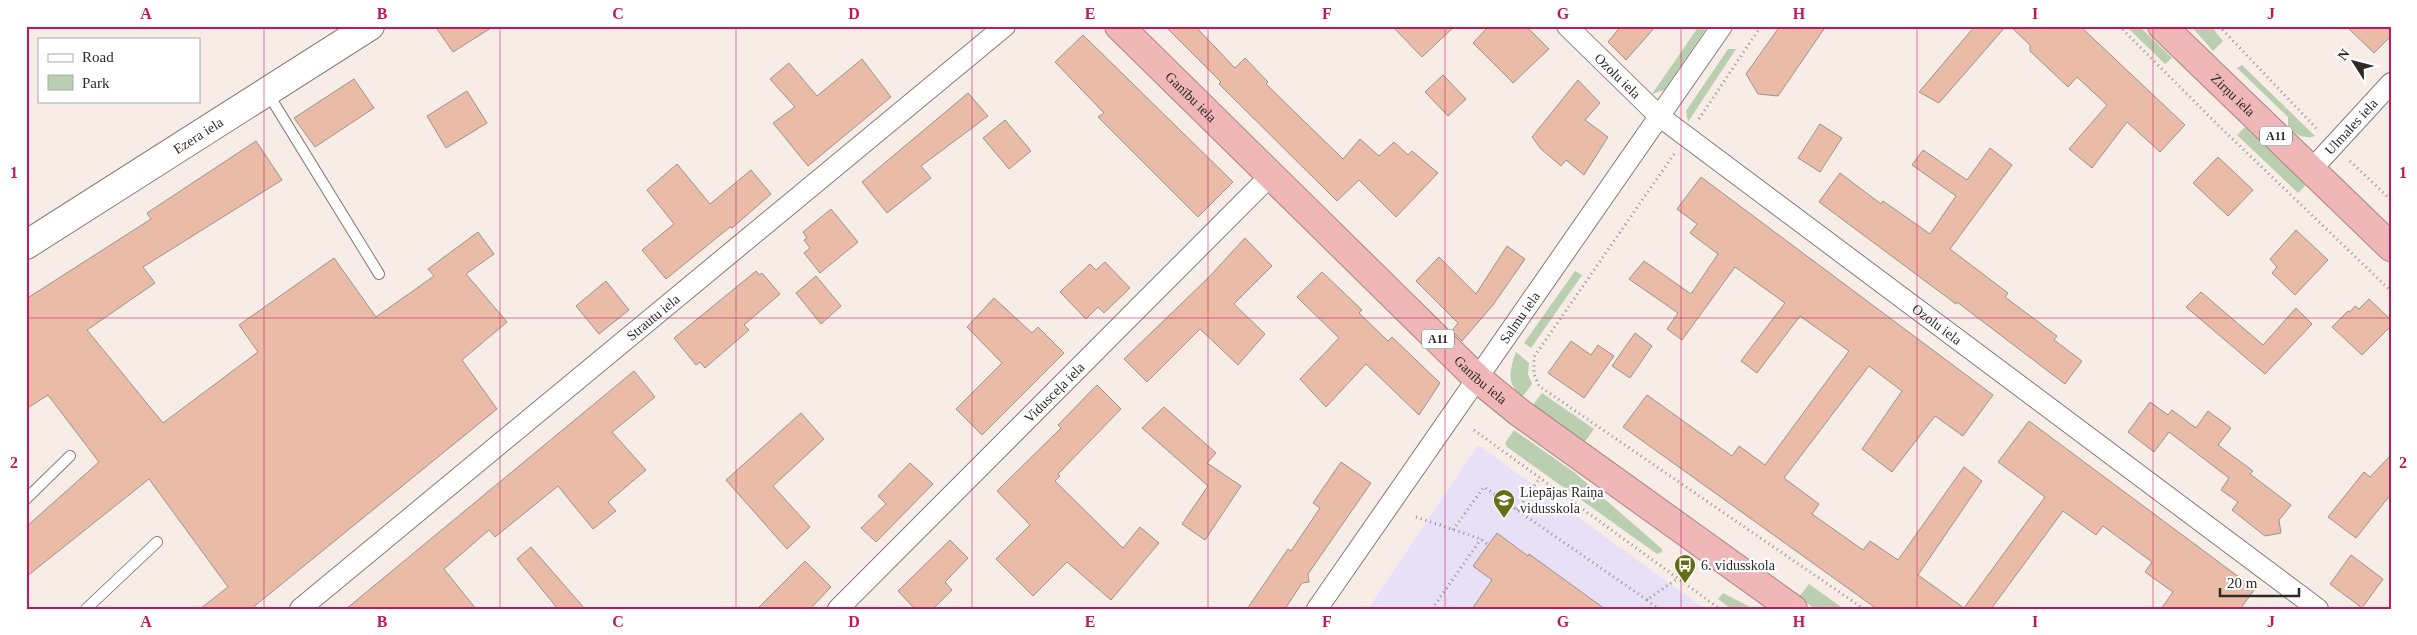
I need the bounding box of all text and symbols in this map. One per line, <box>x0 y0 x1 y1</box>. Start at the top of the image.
text: A <box>140 5 152 22</box>
text: B <box>377 5 388 22</box>
text: C <box>612 5 624 22</box>
text: D <box>848 5 860 22</box>
text: E <box>1085 5 1095 22</box>
text: F <box>1322 5 1332 22</box>
text: G <box>1557 5 1570 22</box>
text: H <box>1793 5 1806 22</box>
text: I <box>2032 5 2038 22</box>
text: J <box>2267 5 2275 22</box>
legend <box>38 38 200 102</box>
north arrow <box>2330 38 2380 88</box>
text: N <box>2335 46 2353 63</box>
text: Road <box>82 49 114 65</box>
street label: Ozolu iela <box>1592 50 1644 102</box>
street label: Ganību iela <box>1163 69 1220 125</box>
street label: Zirņu iela <box>2208 70 2259 120</box>
text: Park <box>82 75 110 91</box>
street label: Ulmales iela <box>2322 95 2381 158</box>
street label: Ezera iela <box>171 114 226 157</box>
road number: A11 <box>2260 126 2292 146</box>
text: 1 <box>10 164 18 181</box>
text: 1 <box>2399 164 2407 181</box>
street label: Salmu iela <box>1496 288 1543 346</box>
street label: Strautu iela <box>623 290 683 343</box>
street label: Ozolu iela <box>1909 301 1965 348</box>
road number: A11 <box>1422 329 1454 348</box>
street label: Ganību iela <box>1451 353 1511 407</box>
street label: Vidusceļa iela <box>1021 359 1088 426</box>
text: 2 <box>10 454 18 471</box>
text: 2 <box>2399 454 2407 471</box>
place label: Liepājas Raiņa vidusskola <box>1520 485 1604 516</box>
school or university icon: Liepājas Raiņa vidusskola <box>1492 488 1516 519</box>
bus stop icon: 6. vidusskola <box>1673 553 1697 584</box>
place label: 6. vidusskola <box>1701 558 1776 573</box>
scale bar <box>2220 565 2298 597</box>
text: 20 m <box>2227 575 2258 591</box>
text: A <box>140 613 152 630</box>
text: B <box>377 613 388 630</box>
text: C <box>612 613 624 630</box>
text: D <box>848 613 860 630</box>
text: E <box>1085 613 1095 630</box>
text: F <box>1322 613 1332 630</box>
text: G <box>1557 613 1570 630</box>
text: H <box>1793 613 1806 630</box>
text: I <box>2032 613 2038 630</box>
text: J <box>2267 613 2275 630</box>

